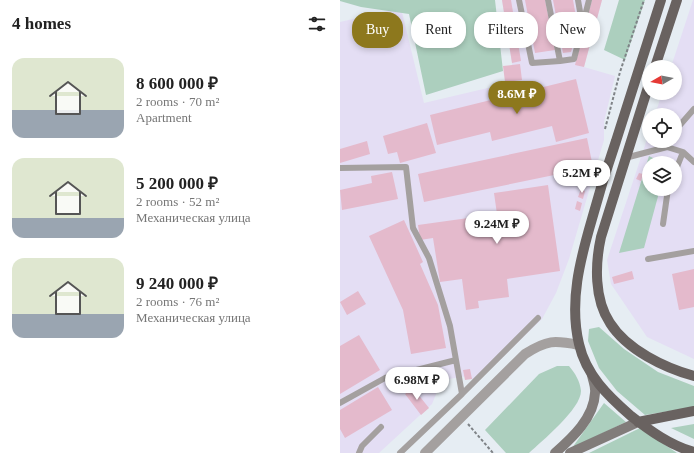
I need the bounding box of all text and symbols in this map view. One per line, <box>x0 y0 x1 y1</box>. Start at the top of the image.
chip: Buy <box>352 12 403 48</box>
chip: Rent <box>411 12 466 48</box>
chip: Filters <box>474 12 538 48</box>
chip: New <box>546 12 600 48</box>
icon: filters <box>306 13 328 35</box>
text: 4 homes <box>12 14 71 33</box>
north arrow <box>642 60 682 100</box>
map controls <box>642 60 682 196</box>
icon: home <box>44 74 92 122</box>
text: 8 600 000 ₽ <box>136 74 218 93</box>
pin: 8.6M ₽ <box>484 81 550 115</box>
text: 8.6M ₽ <box>497 86 537 101</box>
text: 2 rooms · 70 m² <box>136 94 219 109</box>
button: locate <box>642 108 682 148</box>
text: Apartment <box>136 110 192 125</box>
button: layers <box>642 156 682 196</box>
pin: 5.2M ₽ <box>549 160 615 194</box>
text: 5.2M ₽ <box>562 165 602 180</box>
icon: home <box>44 174 92 222</box>
text: 5 200 000 ₽ <box>136 174 218 193</box>
text: 2 rooms · 52 m² <box>136 194 219 209</box>
text: Механическая улица <box>136 210 251 225</box>
pin: 9.24M ₽ <box>460 211 534 245</box>
text: 9.24M ₽ <box>474 216 520 231</box>
icon: home <box>44 274 92 322</box>
text: 9 240 000 ₽ <box>136 274 218 293</box>
text: 2 rooms · 76 m² <box>136 294 219 309</box>
text: Механическая улица <box>136 310 251 325</box>
pin: 6.98M ₽ <box>380 367 454 401</box>
text: 6.98M ₽ <box>394 372 440 387</box>

